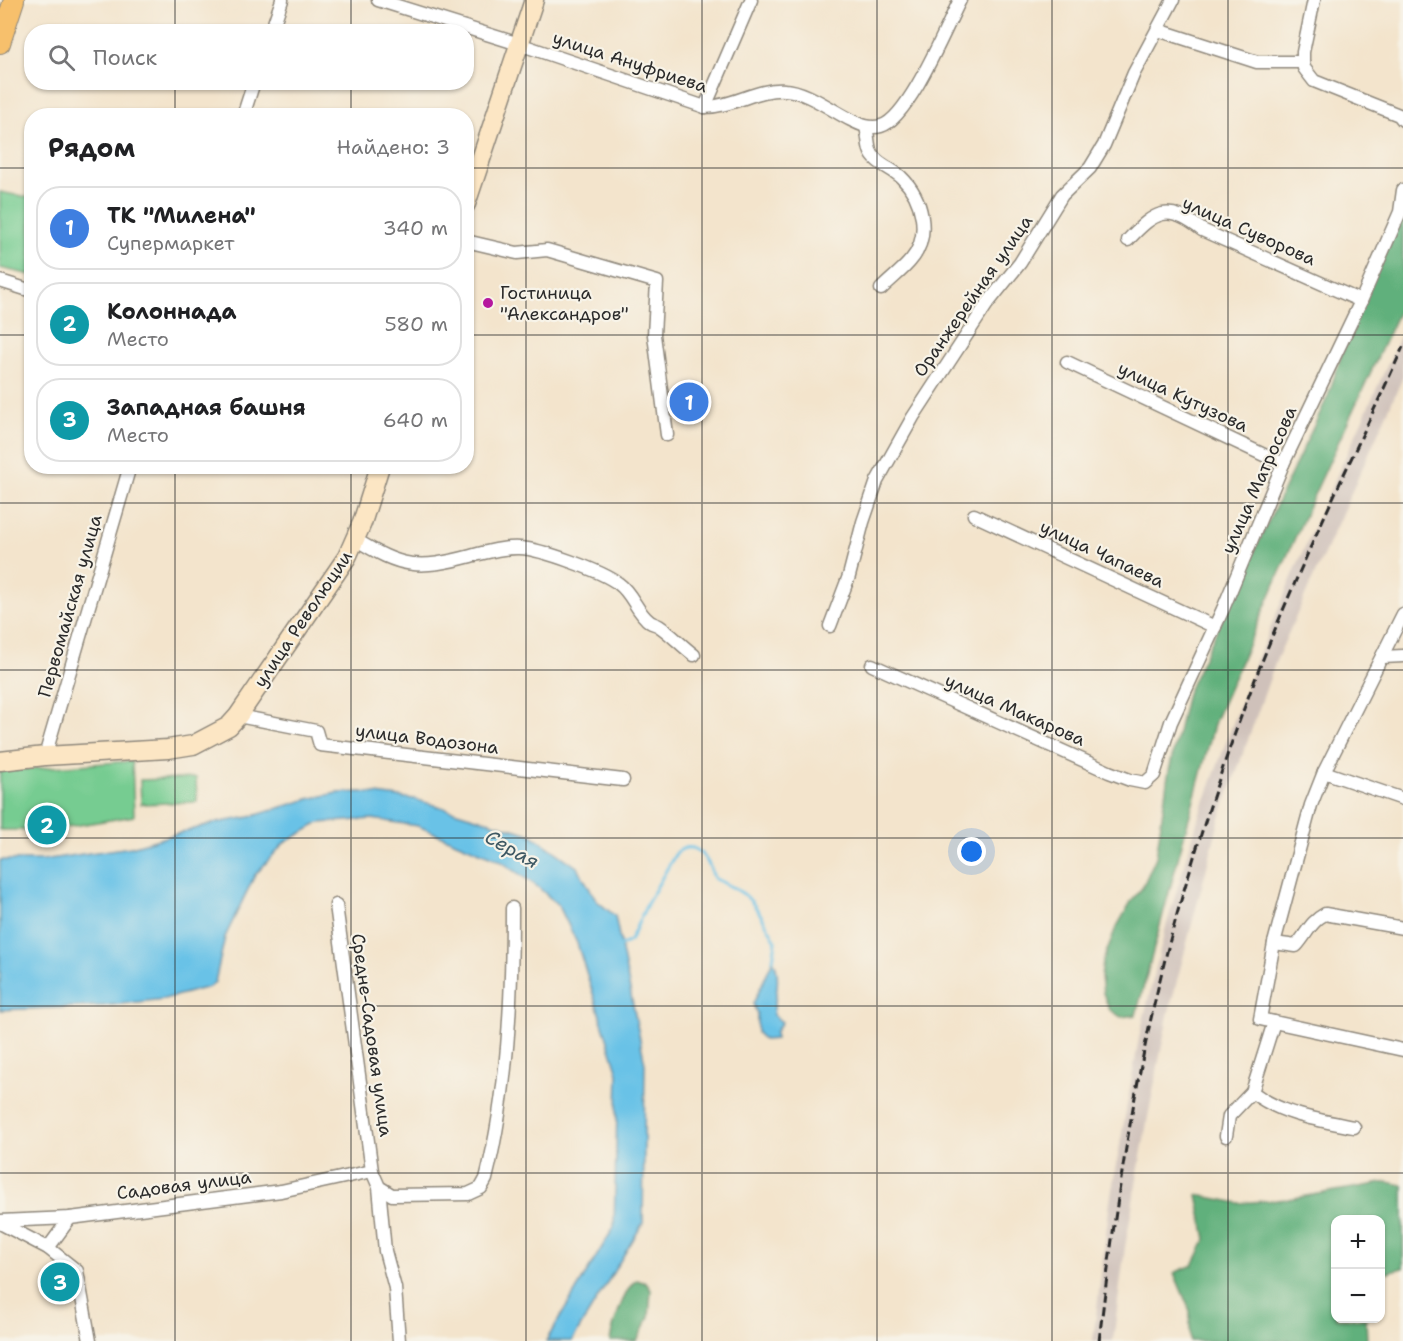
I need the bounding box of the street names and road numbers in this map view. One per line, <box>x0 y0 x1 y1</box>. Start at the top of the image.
street label: улица Ануфриева <box>550 26 710 98</box>
street label: улица Суворова <box>1179 191 1319 271</box>
street label: Оранжерейная улица <box>908 210 1038 382</box>
street label: улица Кутузова <box>1114 356 1252 438</box>
street label: улица Матросова <box>1216 403 1302 557</box>
street label: Первомайская улица <box>32 512 108 700</box>
street label: улица Чапаева <box>1036 515 1168 593</box>
street label: улица Революции <box>248 546 358 692</box>
street label: улица Макарова <box>941 668 1089 752</box>
street label: улица Водозона <box>354 718 500 760</box>
street label: Средне-Садовая улица <box>346 932 398 1138</box>
street label: Садовая улица <box>115 1165 253 1205</box>

